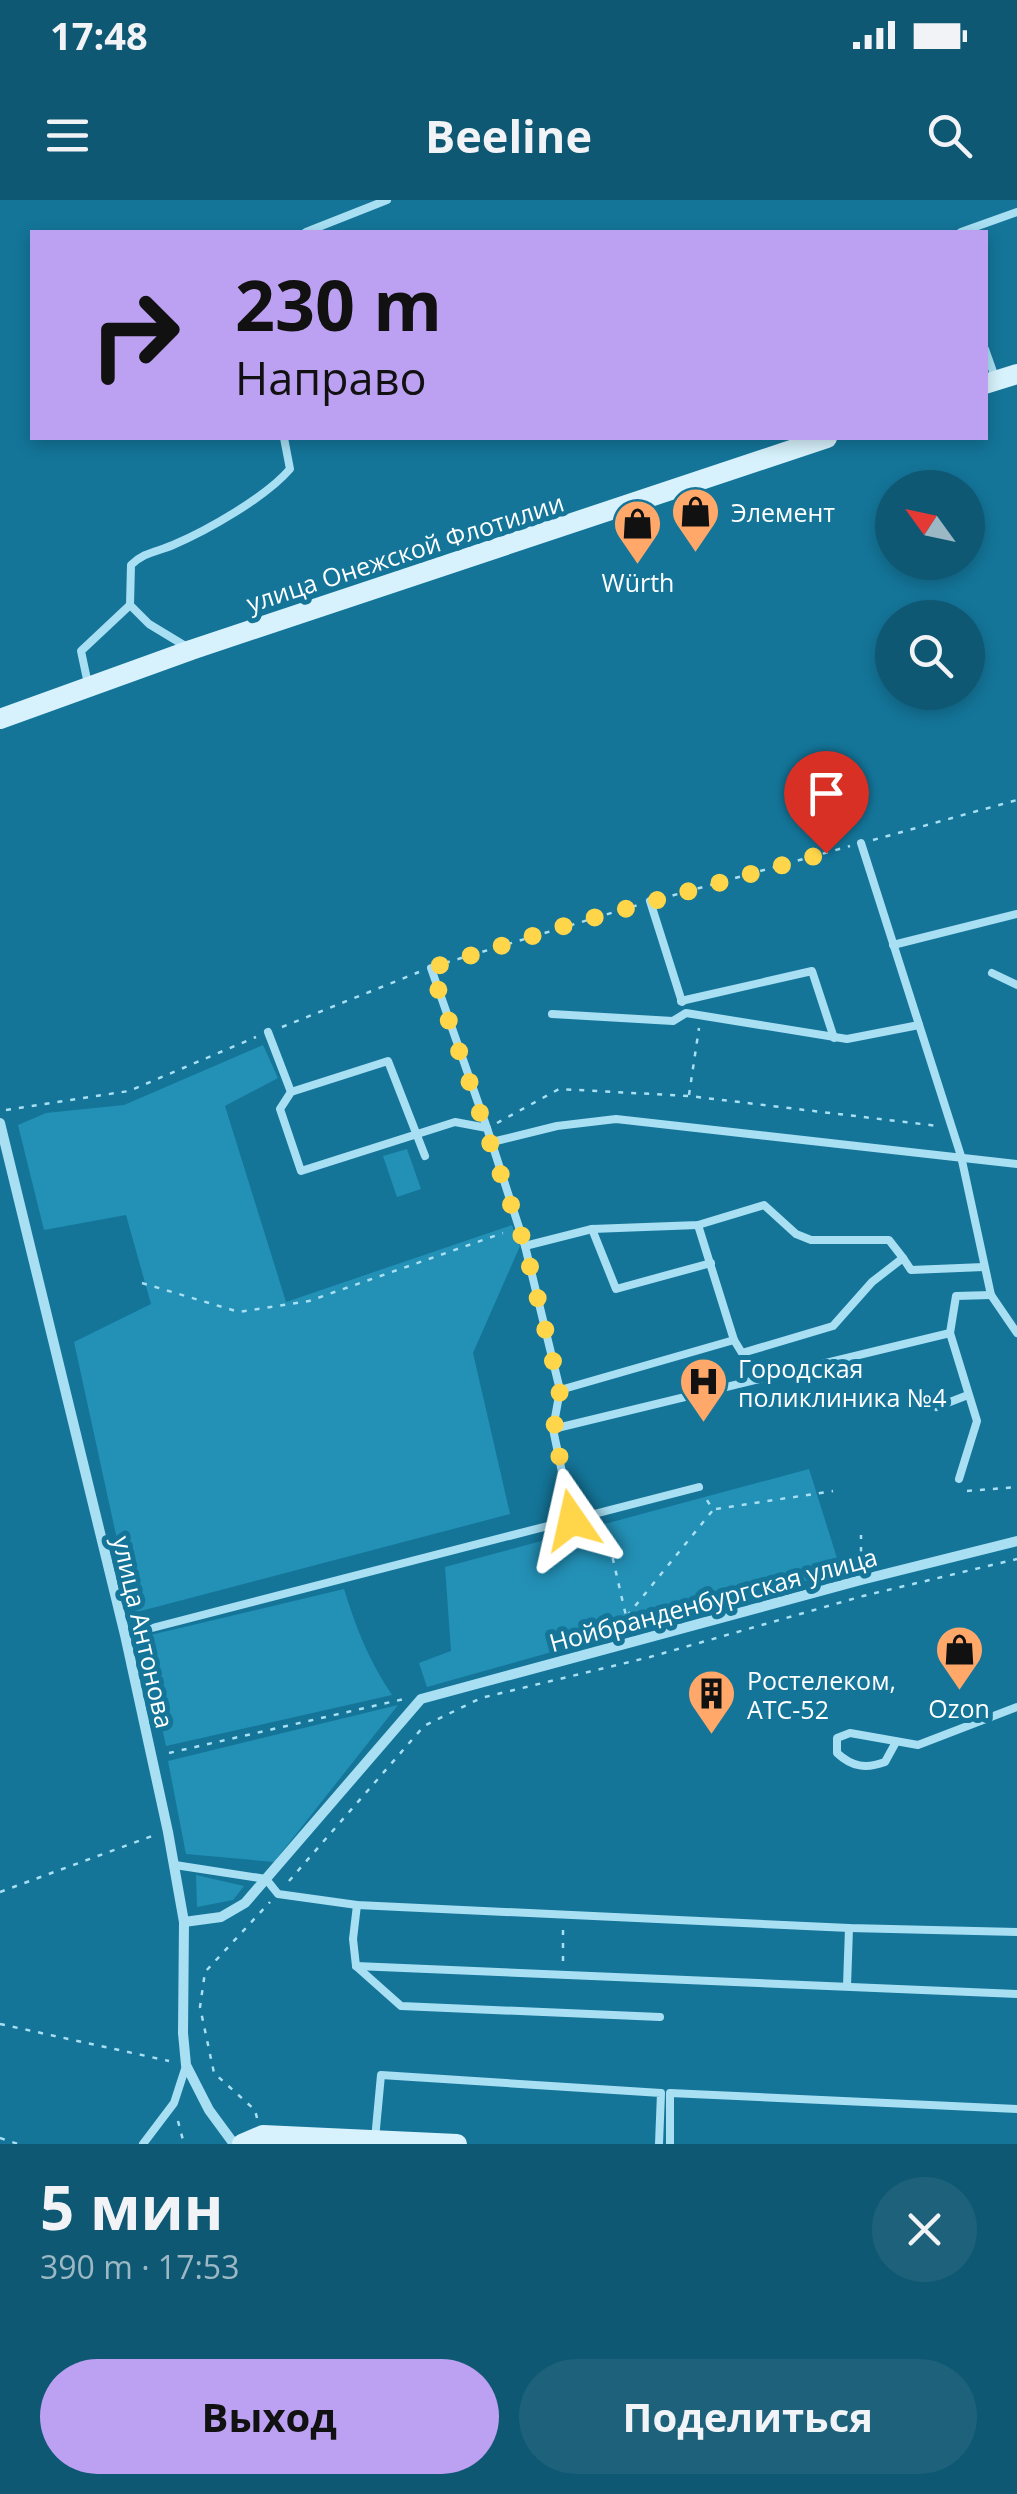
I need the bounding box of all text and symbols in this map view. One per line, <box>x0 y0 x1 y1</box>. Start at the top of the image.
text: 17:48 <box>50 9 148 61</box>
text: Beeline <box>425 105 592 166</box>
icon: menu <box>40 108 95 163</box>
icon: search <box>922 108 977 163</box>
text: 230 m <box>235 256 442 352</box>
icon: right <box>70 270 200 400</box>
text: Направо <box>235 347 427 408</box>
north arrow <box>875 470 985 580</box>
map controls <box>875 470 985 710</box>
street label: улица Онежской Флотилии <box>242 485 568 619</box>
shop icon: Элемент <box>670 486 722 554</box>
place label: Элемент <box>731 495 835 529</box>
shop icon: Würth <box>612 498 664 566</box>
place label: Würth <box>602 565 674 599</box>
button: search <box>875 600 985 710</box>
pin <box>784 751 869 854</box>
icon: arrive <box>799 766 854 821</box>
place label: Городская поликлиника №4 <box>738 1351 947 1414</box>
hospital icon: Городская поликлиника №4 <box>677 1356 729 1424</box>
position arrow <box>520 1468 624 1572</box>
street label: улица Антонова <box>105 1533 183 1731</box>
street label: Нойбранденбургская улица <box>545 1539 881 1659</box>
shop icon: Ozon <box>933 1624 985 1692</box>
place label: Ростелеком, АТС-52 <box>747 1663 896 1726</box>
building icon: Ростелеком, АТС-52 <box>686 1668 738 1736</box>
place label: Ozon <box>928 1691 990 1725</box>
text: 5 мин <box>40 2166 224 2248</box>
button: close <box>872 2177 977 2282</box>
text: 390 m · 17:53 <box>40 2245 239 2288</box>
button: Выход <box>40 2359 499 2474</box>
button: Поделиться <box>519 2359 977 2474</box>

